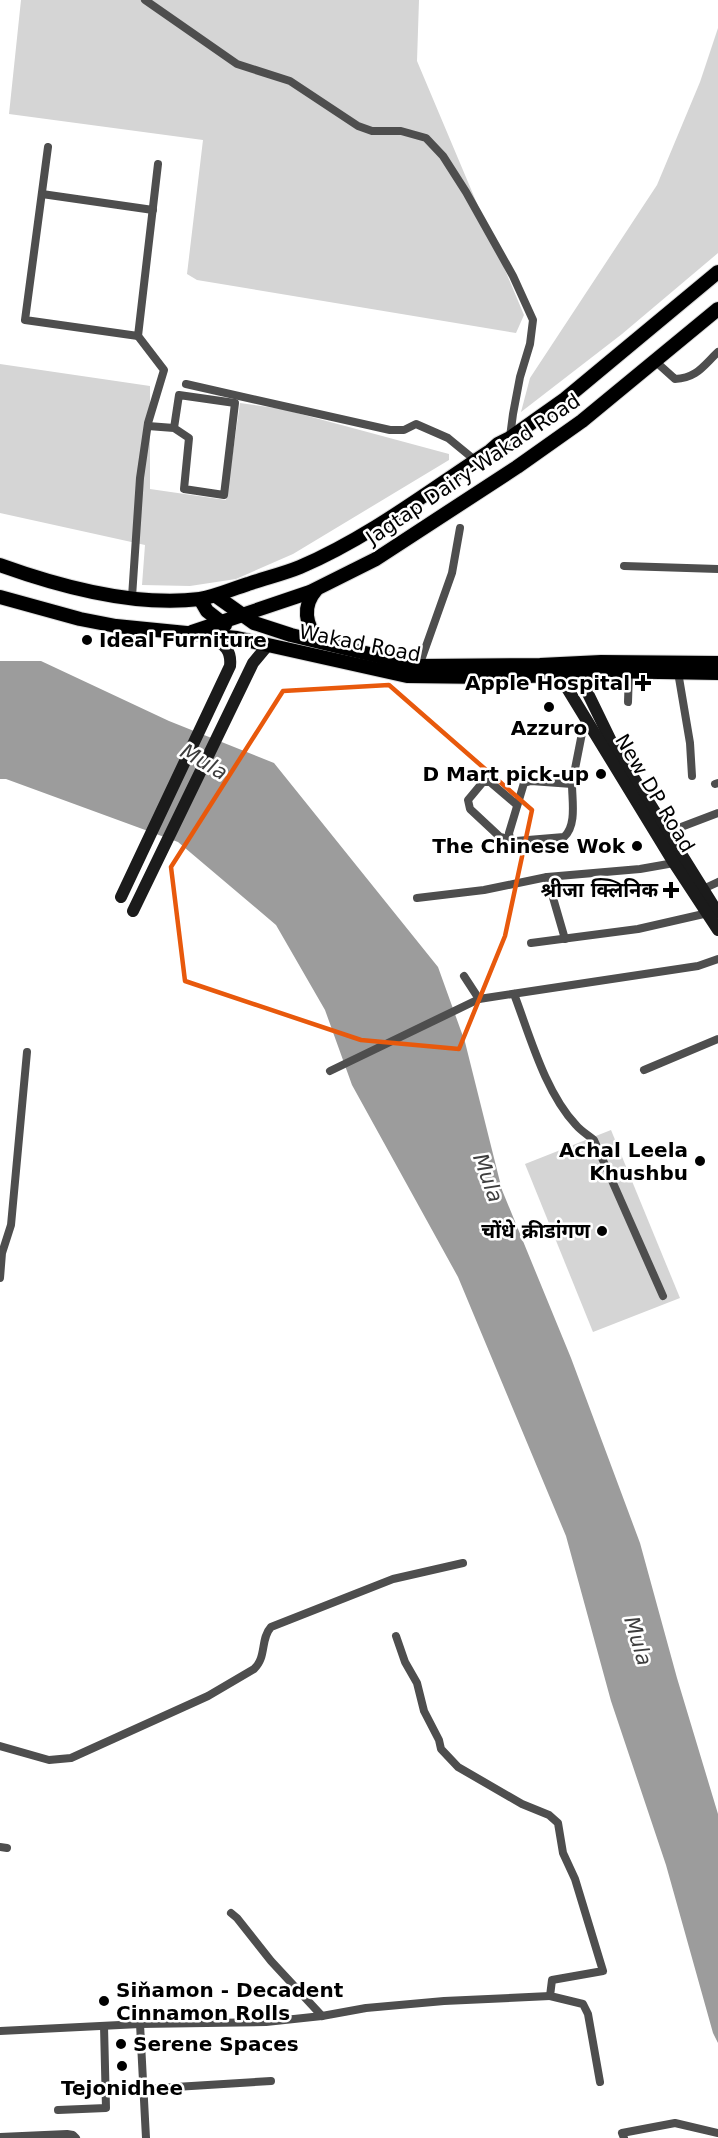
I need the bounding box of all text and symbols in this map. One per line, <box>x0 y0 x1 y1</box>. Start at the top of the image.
street label: Jagtap Dairy-Wakad Road <box>360 388 585 551</box>
street label: Wakad Road <box>297 619 423 667</box>
place label: Ideal Furniture <box>99 628 267 652</box>
marker: Ideal Furniture <box>80 633 94 647</box>
place label: Apple Hospital <box>465 671 630 695</box>
marker: Apple Hospital <box>634 674 652 692</box>
marker: Azzuro <box>542 700 556 714</box>
place label: Azzuro <box>511 716 587 740</box>
street label: New DP Road <box>610 729 700 857</box>
water label: Mula <box>176 739 232 785</box>
place label: D Mart pick-up <box>422 762 589 786</box>
marker: D Mart pick-up <box>594 767 608 781</box>
place label: The Chinese Wok <box>432 834 626 858</box>
marker: The Chinese Wok <box>630 839 644 853</box>
place label: श्रीजा क्लिनिक <box>541 878 658 902</box>
marker: श्रीजा क्लिनिक <box>662 881 680 899</box>
place label: Achal Leela Khushbu <box>559 1138 688 1185</box>
water label: Mula <box>468 1150 508 1206</box>
marker: Achal Leela Khushbu <box>693 1154 707 1168</box>
place label: चोंधे क्रीडांगण <box>481 1219 591 1243</box>
marker: चोंधे क्रीडांगण <box>595 1224 609 1238</box>
water label: Mula <box>619 1614 657 1668</box>
place label: Siňamon - Decadent Cinnamon Rolls <box>116 1978 344 2025</box>
marker: Siňamon - Decadent Cinnamon Rolls <box>97 1994 111 2008</box>
place label: Serene Spaces <box>133 2032 299 2056</box>
marker: Serene Spaces <box>114 2037 128 2051</box>
marker: Tejonidhee <box>115 2059 129 2073</box>
place label: Tejonidhee <box>61 2076 183 2100</box>

